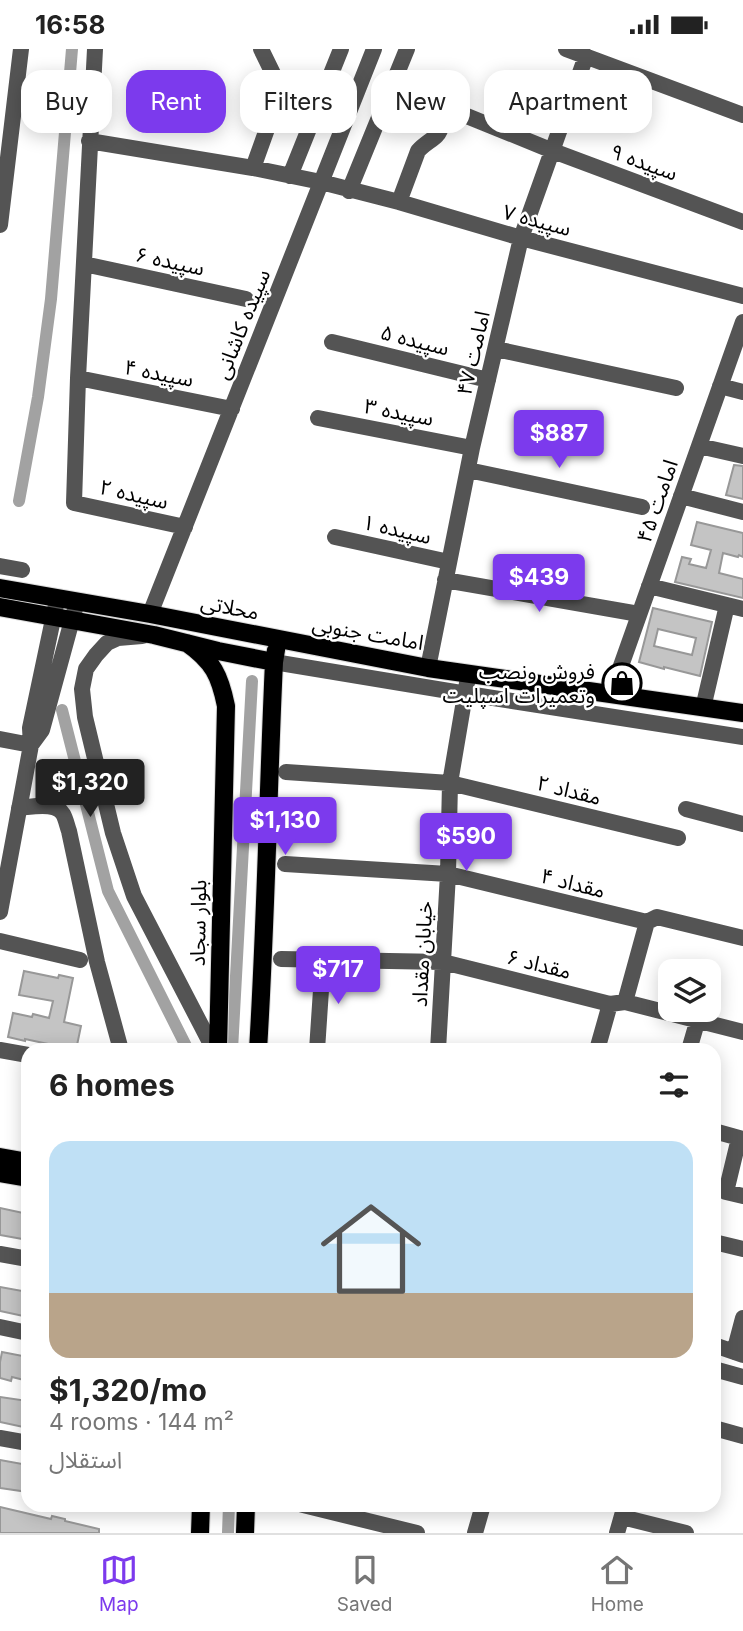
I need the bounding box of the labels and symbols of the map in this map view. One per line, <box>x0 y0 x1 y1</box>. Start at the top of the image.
street label: سپیده ۹ <box>607 138 681 187</box>
street label: سپیده ۷ <box>500 199 574 242</box>
street label: سپیده ۶ <box>133 242 207 282</box>
street label: سپیده کاشانی <box>209 265 276 383</box>
street label: امامت ۴۷ <box>451 308 495 398</box>
street label: سپیده ۵ <box>378 319 452 362</box>
street label: سپیده ۴ <box>122 354 196 393</box>
street label: سپیده ۳ <box>362 393 436 432</box>
pin: $887 <box>518 411 600 470</box>
street label: امامت ۴۵ <box>631 456 683 546</box>
street label: سپیده ۲ <box>97 474 171 515</box>
street label: سپیده ۱ <box>360 509 434 550</box>
pin: $439 <box>498 554 580 614</box>
street label: محلاتی <box>199 589 261 625</box>
street label: امامت جنوبی <box>310 611 426 655</box>
place label: فروش ونصب وتعمیرات اسپلیت <box>442 659 595 709</box>
shop icon: فروش ونصب وتعمیرات اسپلیت <box>601 662 643 704</box>
pin: $1,320 <box>33 759 147 819</box>
street label: مقداد ۲ <box>534 770 604 810</box>
pin: $1,130 <box>228 797 342 857</box>
pin: $590 <box>425 813 507 873</box>
street label: مقداد ۴ <box>538 863 608 903</box>
street label: بلوار سجاد <box>185 880 211 966</box>
street label: خیابان مقداد <box>407 900 437 1008</box>
street label: مقداد ۶ <box>504 944 574 984</box>
pin: $717 <box>297 947 379 1006</box>

